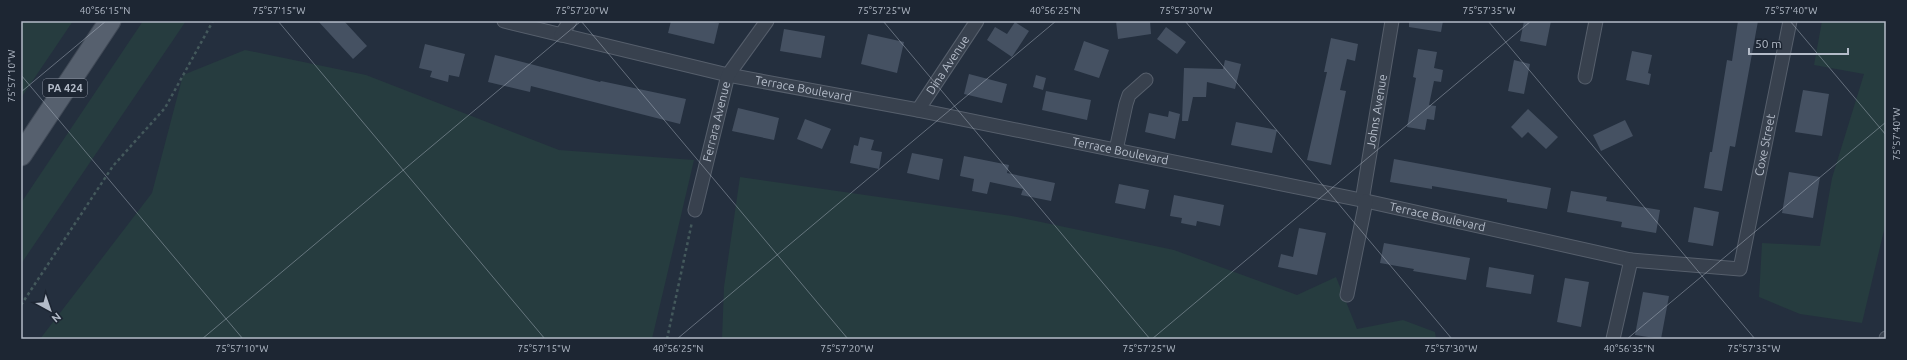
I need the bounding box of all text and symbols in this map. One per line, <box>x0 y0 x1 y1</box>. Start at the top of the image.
text: 40°56'15"N <box>80 5 130 16</box>
text: 75°57'15"W <box>253 5 305 16</box>
text: 75°57'20"W <box>556 5 608 16</box>
text: 75°57'25"W <box>858 5 910 16</box>
text: 40°56'25"N <box>1030 5 1080 16</box>
text: 75°57'30"W <box>1160 5 1212 16</box>
text: 75°57'35"W <box>1463 5 1515 16</box>
text: 75°57'40"W <box>1765 5 1817 16</box>
scale bar <box>1749 30 1848 56</box>
street label: Dina Avenue <box>923 33 972 97</box>
text: 50 m <box>1755 37 1782 50</box>
text: 75°57'10"W <box>6 50 17 102</box>
street label: Terrace Boulevard <box>754 73 853 104</box>
street label: Johns Avenue <box>1364 73 1389 149</box>
road number: PA 424 <box>43 79 87 97</box>
street label: Ferrara Avenue <box>700 80 732 163</box>
text: 75°57'40"W <box>1891 108 1902 160</box>
street label: Coxe Street <box>1752 113 1777 177</box>
street label: Terrace Boulevard <box>1071 134 1170 167</box>
street label: Terrace Boulevard <box>1388 199 1487 233</box>
north arrow <box>30 290 70 330</box>
text: N <box>49 310 63 325</box>
text: 75°57'10"W <box>216 343 268 354</box>
text: 75°57'15"W <box>518 343 570 354</box>
text: 40°56'25"N <box>653 343 703 354</box>
text: 75°57'20"W <box>821 343 873 354</box>
text: 75°57'25"W <box>1123 343 1175 354</box>
text: 75°57'30"W <box>1425 343 1477 354</box>
text: 40°56'35"N <box>1604 343 1654 354</box>
text: 75°57'35"W <box>1728 343 1780 354</box>

